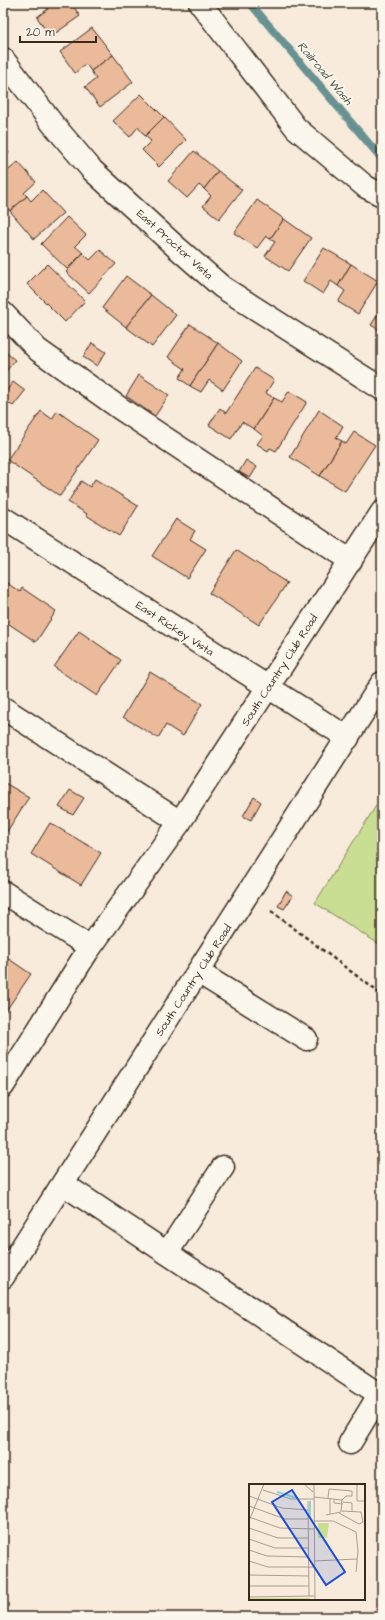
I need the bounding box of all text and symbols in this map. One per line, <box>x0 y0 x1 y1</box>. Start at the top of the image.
scale bar <box>20 18 96 44</box>
text: 20 m <box>26 24 55 41</box>
water label: Railroad Wash <box>293 38 357 110</box>
street label: East Proctor Vista <box>133 206 216 283</box>
street label: East Rickey Vista <box>132 598 217 660</box>
street label: South Country Club Road <box>238 611 322 729</box>
street label: South Country Club Road <box>152 921 236 1039</box>
inset map <box>249 1484 365 1600</box>

